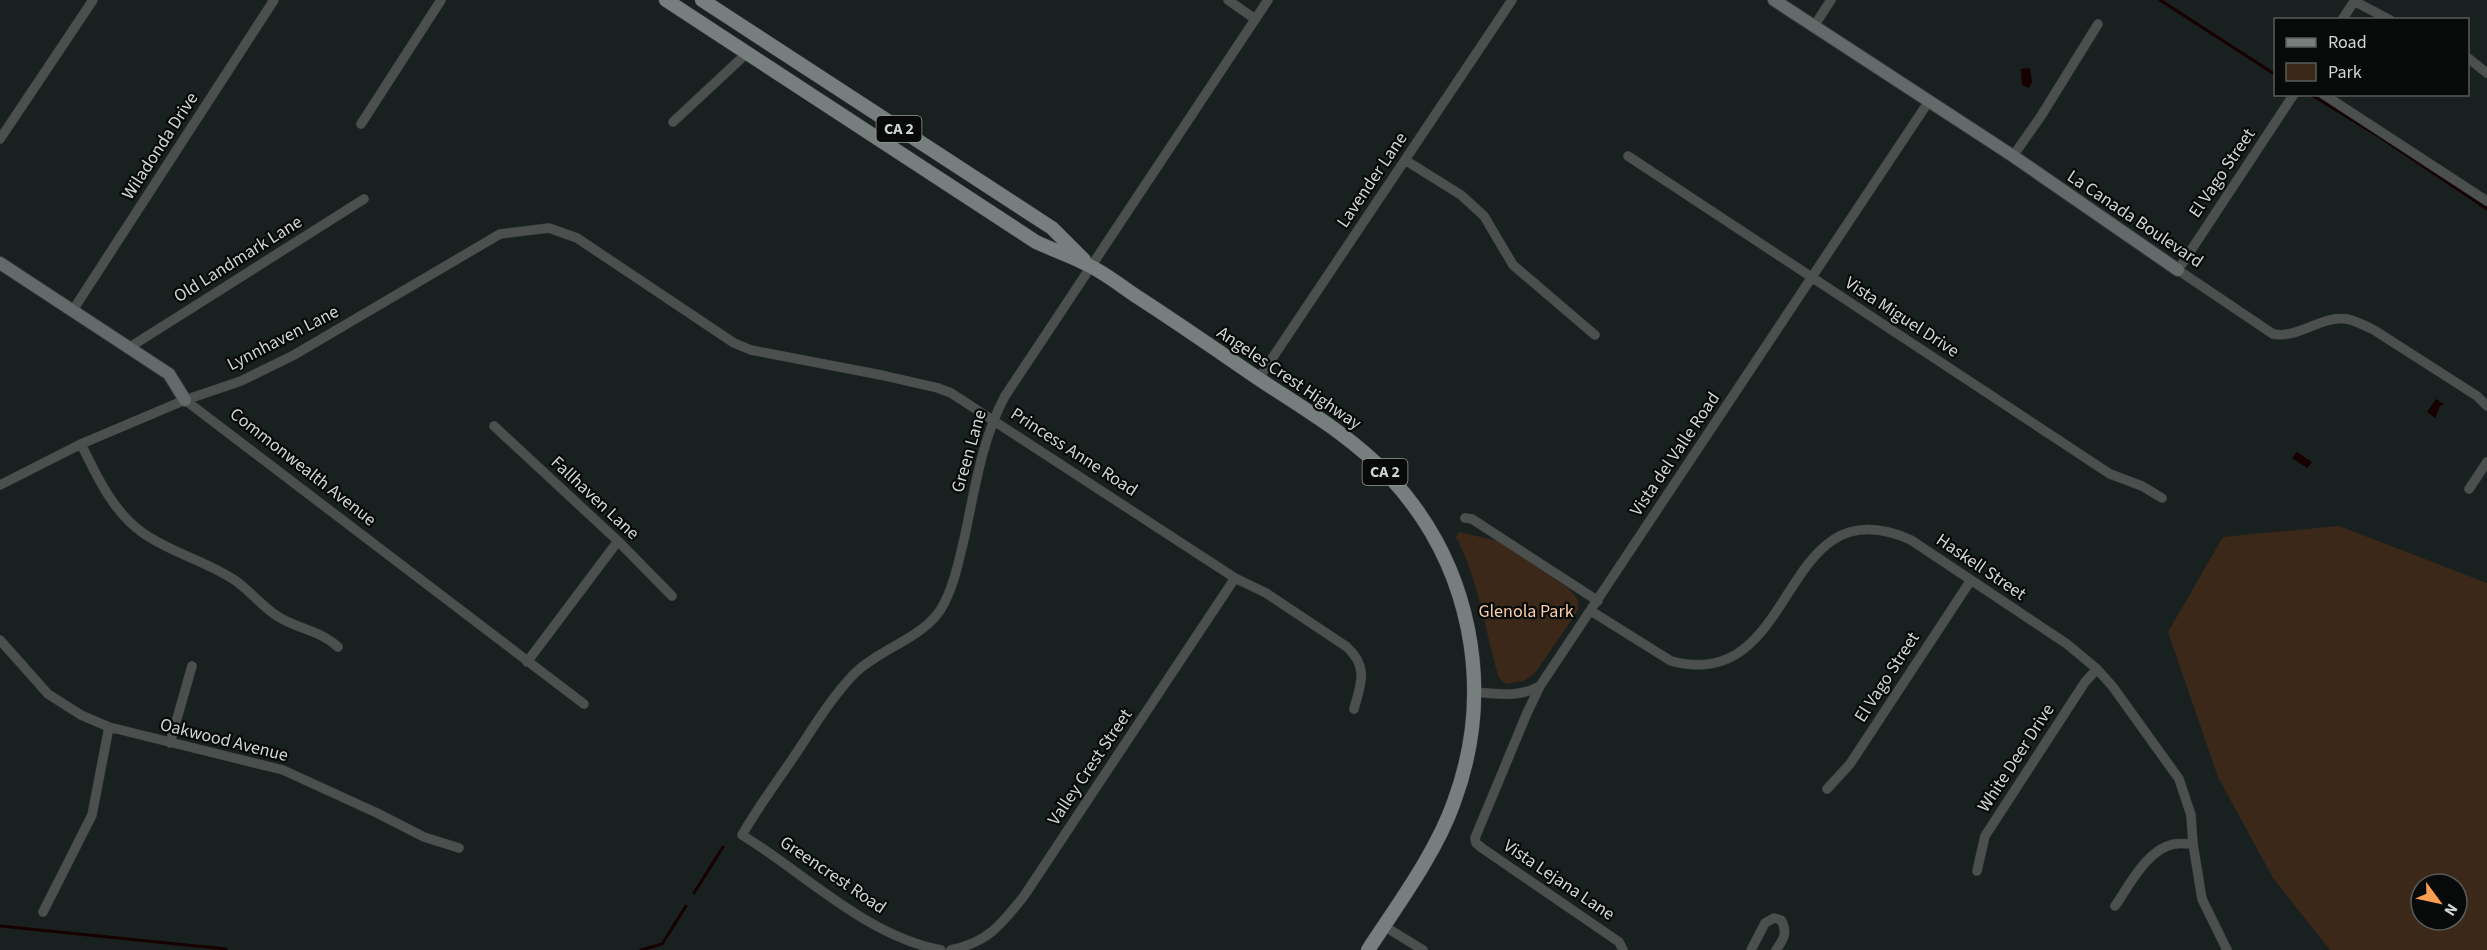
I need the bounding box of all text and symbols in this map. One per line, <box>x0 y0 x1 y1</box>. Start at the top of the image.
legend <box>2274 18 2469 96</box>
text: Road <box>2328 30 2367 55</box>
text: Park <box>2328 60 2362 85</box>
street label: Wiladonda Drive <box>116 87 204 205</box>
road number: CA 2 <box>876 116 922 142</box>
street label: El Vago Street <box>2183 123 2261 223</box>
street label: Lavender Lane <box>1331 127 1413 233</box>
street label: La Canada Boulevard <box>2062 164 2208 274</box>
street label: Old Landmark Lane <box>169 209 307 309</box>
street label: Vista Miguel Drive <box>1840 271 1964 363</box>
street label: Lynnhaven Lane <box>223 299 343 377</box>
street label: Angeles Crest Highway <box>1212 320 1367 436</box>
street label: Vista del Valle Road <box>1624 387 1726 521</box>
street label: Commonwealth Avenue <box>225 402 382 532</box>
street label: Princess Anne Road <box>1006 402 1142 502</box>
street label: Green Lane <box>945 407 993 495</box>
street label: Fallhaven Lane <box>545 450 645 546</box>
road number: CA 2 <box>1362 459 1408 485</box>
street label: Haskell Street <box>1931 528 2031 606</box>
park label: Glenola Park <box>1478 599 1574 624</box>
street label: El Vago Street <box>1848 627 1926 727</box>
street label: White Deer Drive <box>1972 699 2060 817</box>
street label: Valley Crest Street <box>1042 704 1138 830</box>
street label: Oakwood Avenue <box>157 712 291 768</box>
street label: Greencrest Road <box>775 830 891 920</box>
street label: Vista Lejana Lane <box>1498 833 1620 927</box>
north arrow <box>2409 872 2469 932</box>
text: N <box>2439 899 2463 920</box>

